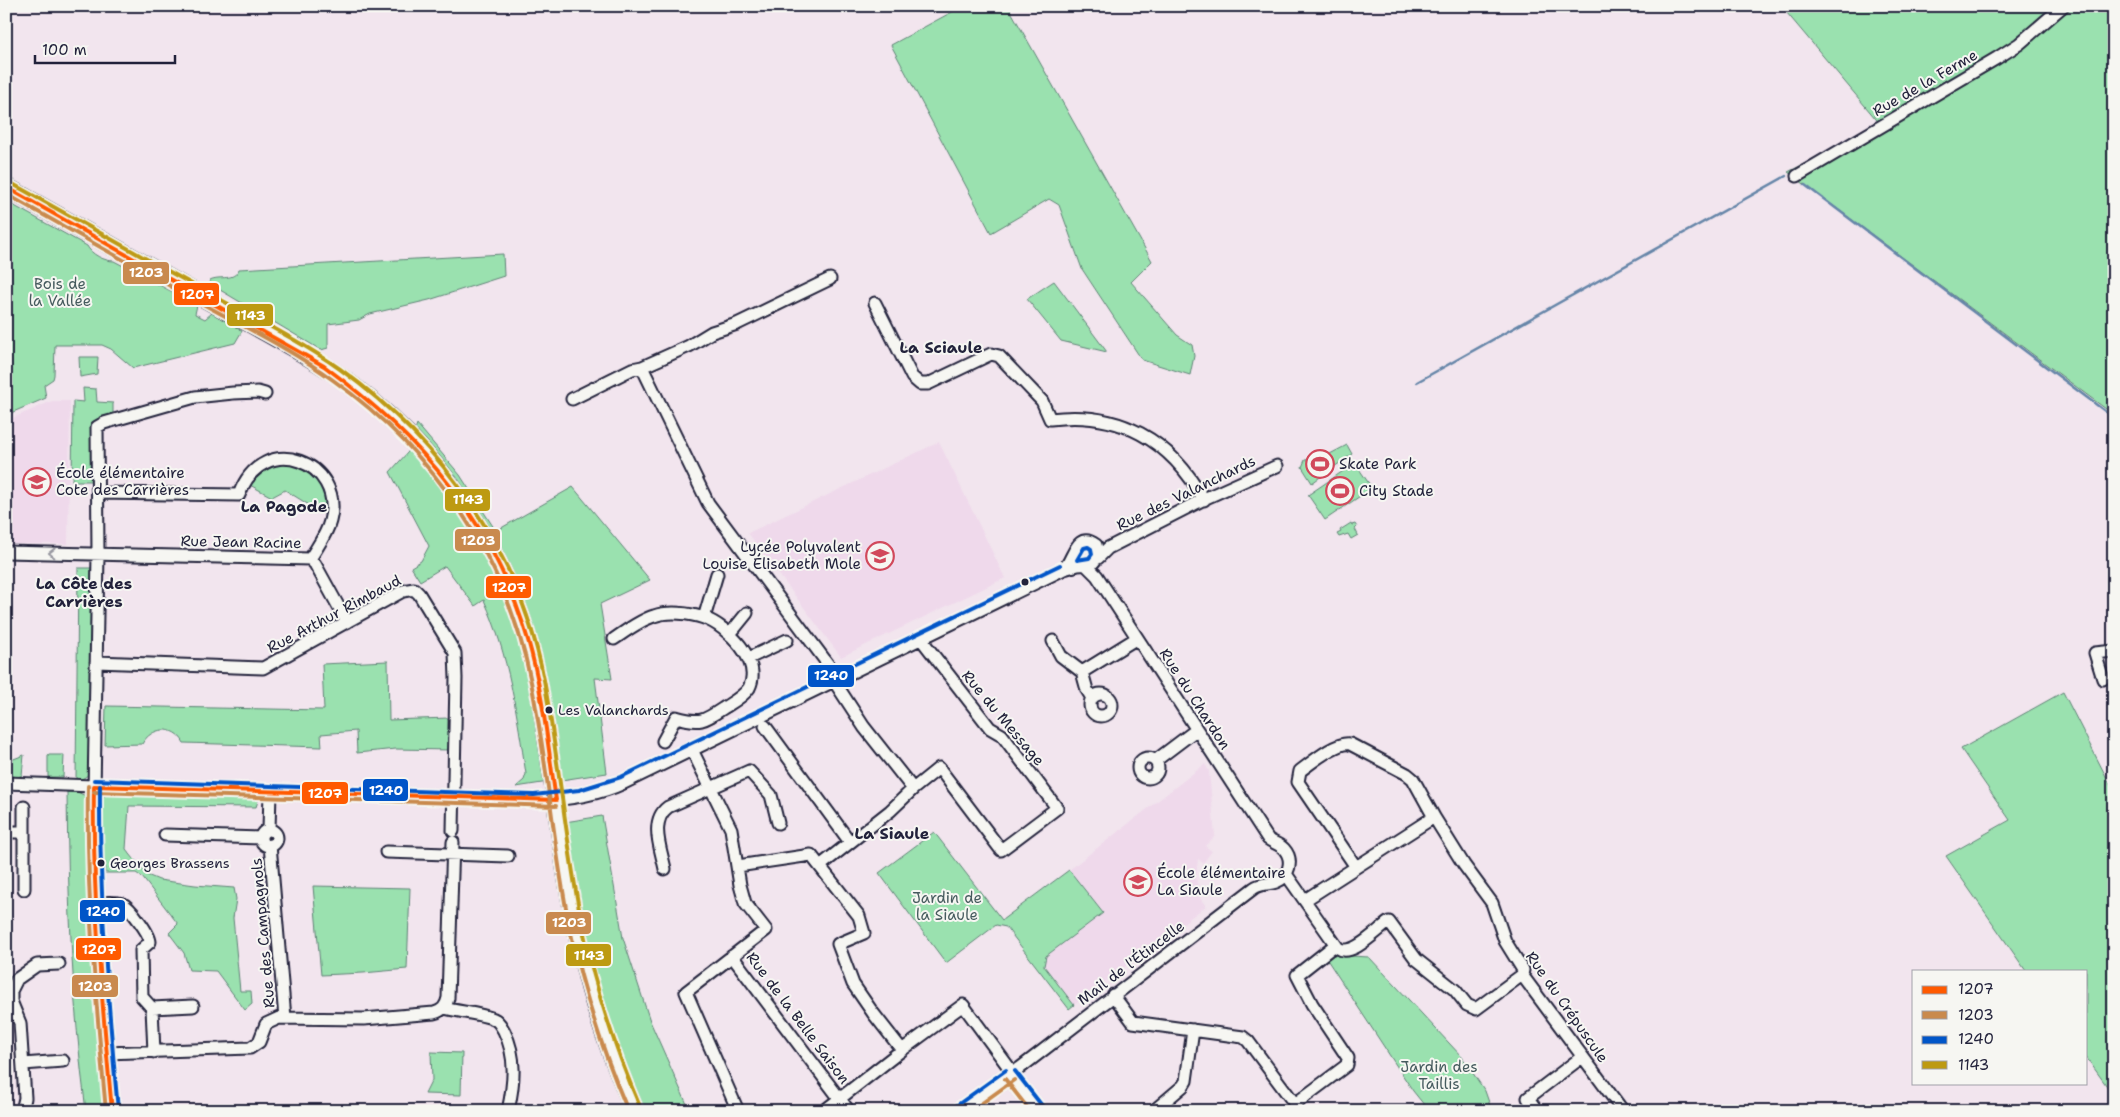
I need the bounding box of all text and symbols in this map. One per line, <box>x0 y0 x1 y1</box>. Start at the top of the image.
scale bar <box>35 32 175 64</box>
text: 100 m <box>42 40 87 60</box>
street label: Rue de la Ferme <box>1869 45 1981 121</box>
line badge: 1203 <box>122 261 170 285</box>
text: 1203 <box>129 263 164 281</box>
park label: Bois de la Vallée <box>29 274 91 311</box>
line badge: 1207 <box>173 282 220 306</box>
text: 1207 <box>180 285 215 303</box>
line badge: 1143 <box>226 303 274 327</box>
text: 1143 <box>235 306 266 324</box>
district label: La Sciaule <box>900 337 983 358</box>
sports icon: Skate Park <box>1305 449 1335 479</box>
street label: Rue des Valanchards <box>1113 451 1259 535</box>
place label: Skate Park <box>1339 454 1417 474</box>
place label: École élémentaire Cote des Carrières <box>56 462 189 500</box>
school or university icon: École élémentaire Cote des Carrières <box>22 467 52 497</box>
sports icon: City Stade <box>1325 476 1355 506</box>
place label: City Stade <box>1359 481 1434 501</box>
line badge: 1143 <box>444 488 491 512</box>
text: 1143 <box>453 490 484 508</box>
district label: La Pagode <box>241 496 328 517</box>
line badge: 1203 <box>454 528 501 552</box>
street label: Rue Jean Racine <box>180 531 302 553</box>
text: 1203 <box>461 531 496 549</box>
place label: Lycée Polyvalent Louise Élisabeth Mole <box>702 537 861 574</box>
school or university icon: Lycée Polyvalent Louise Élisabeth Mole <box>865 541 895 571</box>
one-way arrow <box>48 548 56 558</box>
street label: Rue Arthur Rimbaud <box>264 570 405 658</box>
district label: La Côte des Carrières <box>36 573 132 612</box>
line badge: 1207 <box>485 575 532 599</box>
unlabelled marker <box>1020 577 1030 587</box>
text: 1207 <box>492 578 527 596</box>
street label: Rue du Chardon <box>1155 645 1235 753</box>
line badge: 1240 <box>807 664 855 688</box>
text: 1240 <box>814 666 849 684</box>
street label: Rue du Message <box>957 666 1049 770</box>
place label: Les Valanchards <box>558 701 669 719</box>
marker: Les Valanchards <box>544 705 554 715</box>
line badge: 1240 <box>362 778 409 802</box>
line badge: 1207 <box>301 781 349 805</box>
text: 1240 <box>369 781 404 799</box>
text: 1207 <box>308 784 343 802</box>
district label: La Siaule <box>855 823 930 844</box>
place label: Georges Brassens <box>110 854 230 872</box>
street label: Rue des Campagnols <box>246 857 280 1009</box>
marker: Georges Brassens <box>96 858 106 868</box>
place label: École élémentaire La Siaule <box>1157 862 1286 900</box>
school or university icon: École élémentaire La Siaule <box>1123 867 1153 897</box>
park label: Jardin de la Siaule <box>912 888 982 925</box>
line badge: 1240 <box>79 899 126 923</box>
text: 1240 <box>86 902 121 920</box>
line badge: 1203 <box>545 911 592 935</box>
text: 1203 <box>552 913 587 931</box>
street label: Mail de l'Étincelle <box>1073 915 1189 1010</box>
line badge: 1207 <box>75 937 122 961</box>
text: 1207 <box>82 940 117 958</box>
line badge: 1143 <box>565 943 612 967</box>
text: 1143 <box>574 946 605 964</box>
street label: Rue du Crépuscule <box>1521 947 1613 1067</box>
street label: Rue de la Belle Saison <box>742 948 854 1088</box>
legend <box>1912 970 2088 1084</box>
line badge: 1203 <box>71 974 119 998</box>
text: 1203 <box>78 977 113 995</box>
text: 1207 <box>1958 979 1994 999</box>
text: 1203 <box>1958 1005 1994 1025</box>
text: 1240 <box>1958 1029 1994 1049</box>
text: 1143 <box>1958 1055 1989 1075</box>
park label: Jardin des Taillis <box>1400 1057 1478 1094</box>

